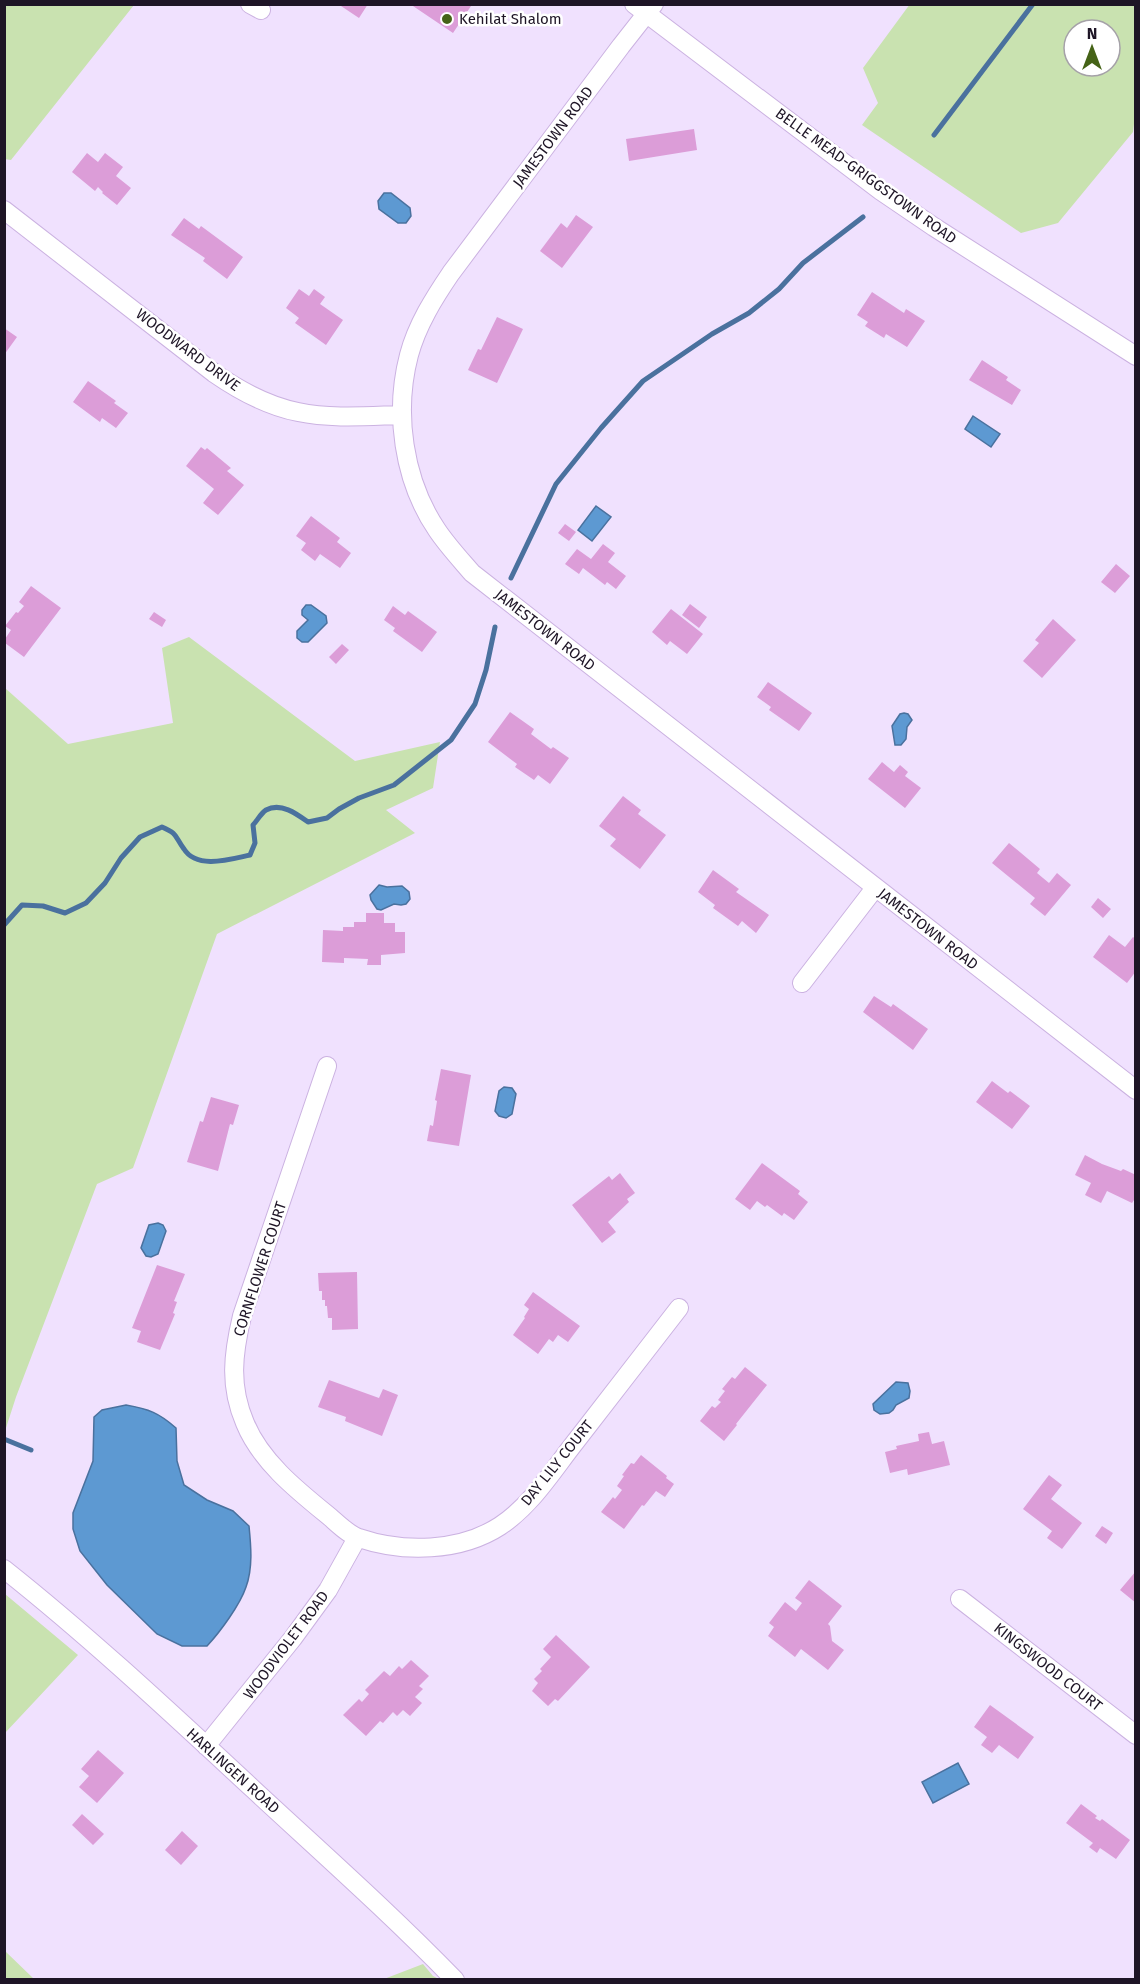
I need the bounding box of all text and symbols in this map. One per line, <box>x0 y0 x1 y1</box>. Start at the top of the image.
place label: Kehilat Shalom <box>459 10 562 28</box>
marker: Kehilat Shalom <box>440 12 454 26</box>
north arrow <box>1062 18 1122 78</box>
text: N <box>1087 24 1097 43</box>
street label: JAMESTOWN ROAD <box>509 83 597 191</box>
street label: BELLE MEAD-GRIGGSTOWN ROAD <box>772 104 960 248</box>
street label: WOODWARD DRIVE <box>132 305 244 395</box>
street label: JAMESTOWN ROAD <box>491 585 599 675</box>
street label: JAMESTOWN ROAD <box>874 884 982 974</box>
street label: CORNFLOWER COURT <box>230 1199 290 1339</box>
street label: DAY LILY COURT <box>517 1416 597 1509</box>
street label: WOODVIOLET ROAD <box>240 1587 332 1703</box>
street label: KINGSWOOD COURT <box>990 1619 1106 1715</box>
street label: HARLINGEN ROAD <box>183 1724 283 1818</box>

